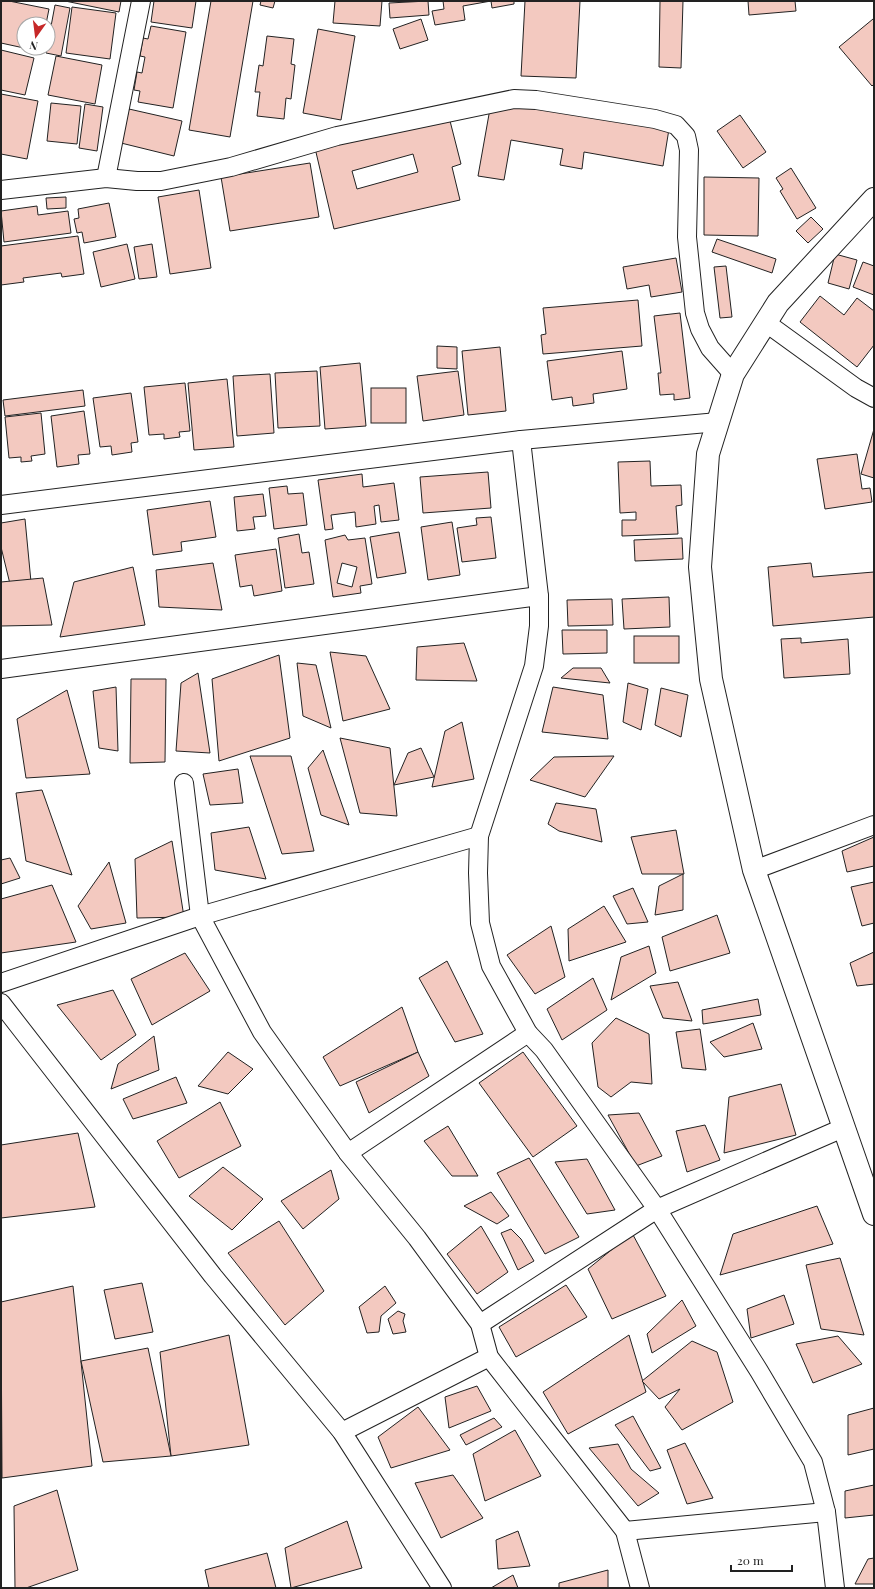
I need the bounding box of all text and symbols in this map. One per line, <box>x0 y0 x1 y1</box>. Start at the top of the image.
north arrow <box>16 16 56 56</box>
text: N <box>28 38 39 54</box>
scale bar <box>731 1547 792 1573</box>
text: 20 m <box>737 1552 764 1568</box>

